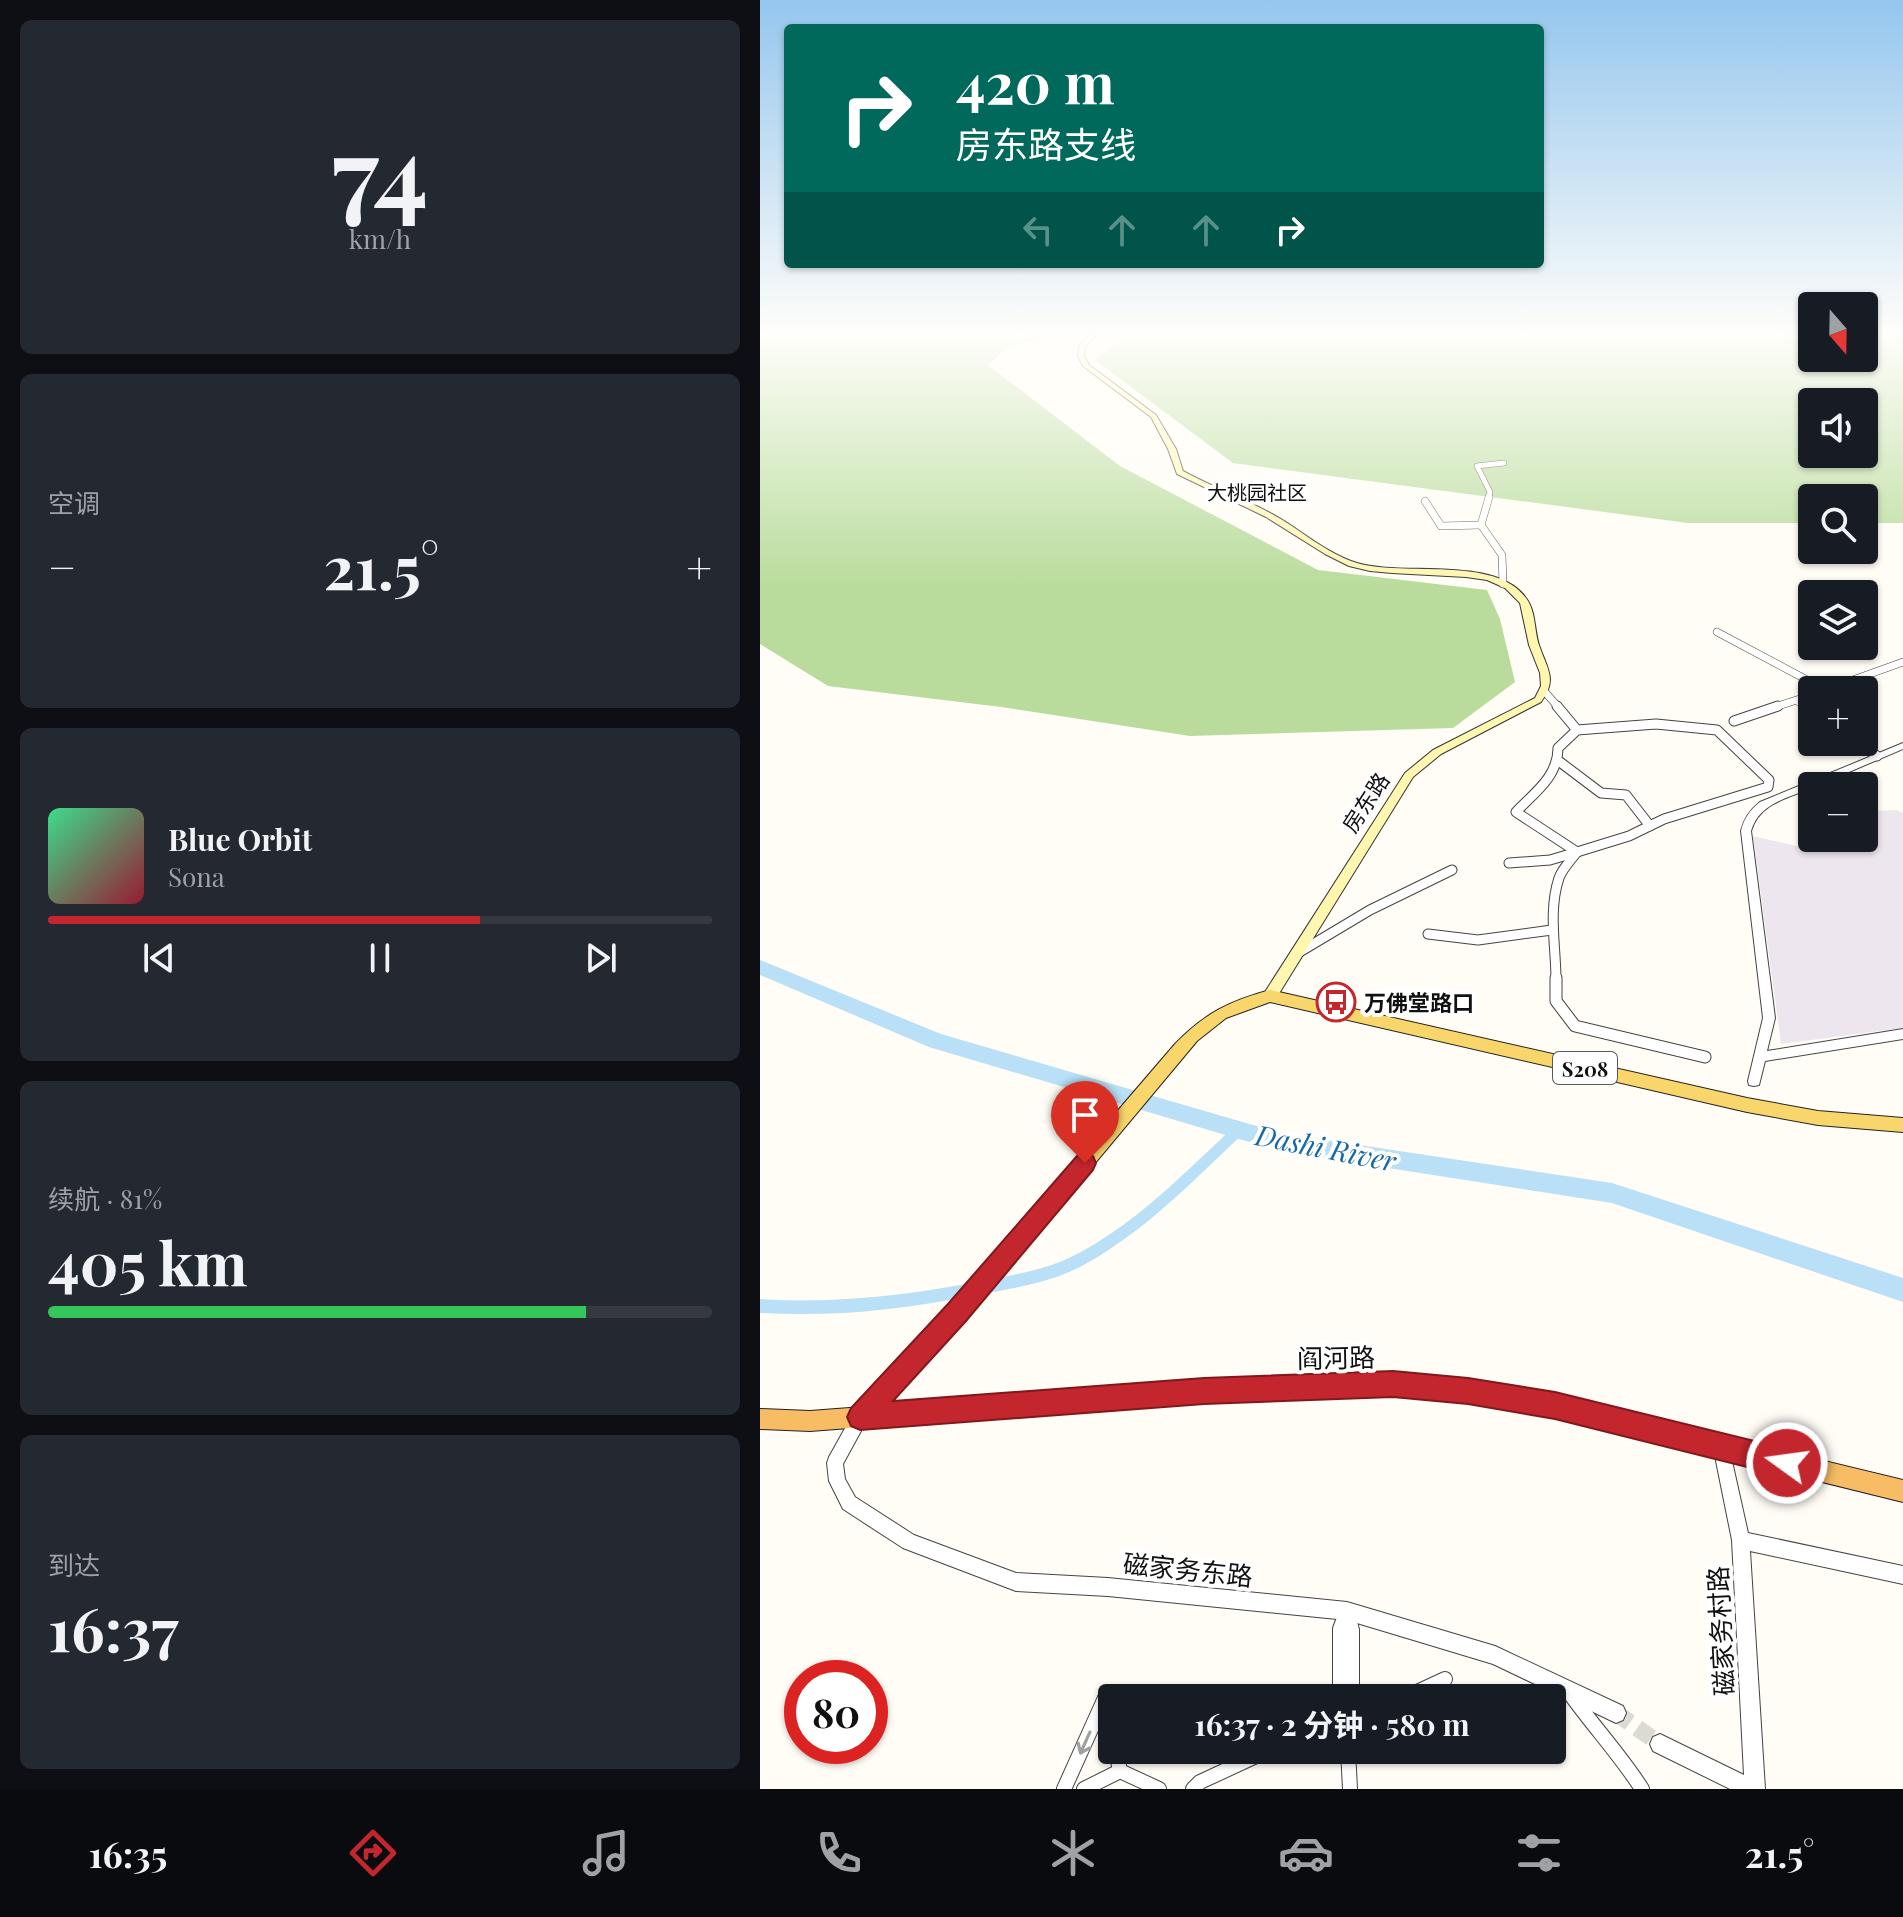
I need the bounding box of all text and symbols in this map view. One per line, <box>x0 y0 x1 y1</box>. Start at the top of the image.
text: 420 m <box>956 44 1115 119</box>
icon: right <box>824 56 928 160</box>
text: 74 <box>332 99 428 238</box>
text: 房东路支线 <box>956 119 1136 167</box>
icon: left <box>1016 208 1060 252</box>
icon: ahead <box>1100 208 1144 252</box>
icon: ahead <box>1184 208 1228 252</box>
icon: right <box>1268 208 1312 252</box>
text: km/h <box>349 221 411 256</box>
north arrow <box>1798 292 1878 372</box>
map controls <box>1798 292 1878 852</box>
button: sound <box>1798 388 1878 468</box>
district label: 大桃园社区 <box>1207 478 1307 505</box>
button: search <box>1798 484 1878 564</box>
text: 空调 <box>48 485 100 520</box>
text: 21.5° <box>323 525 439 605</box>
text: − <box>48 536 76 595</box>
text: + <box>686 536 712 595</box>
button: layers <box>1798 580 1878 660</box>
button: + <box>1798 676 1878 756</box>
street label: 房东路 <box>1334 766 1396 838</box>
button: − <box>1798 772 1878 852</box>
text: Blue Orbit <box>168 819 312 859</box>
text: Sona <box>168 859 225 894</box>
icon: previous <box>137 936 181 980</box>
icon: pause <box>358 936 402 980</box>
icon: next <box>579 936 623 980</box>
bus stop icon: 万佛堂路口 <box>1315 981 1357 1023</box>
place label: 万佛堂路口 <box>1364 987 1474 1017</box>
road number: S208 <box>1553 1052 1617 1084</box>
pin <box>1051 1081 1119 1163</box>
icon: arrive <box>1063 1093 1107 1137</box>
water label: Dashi River <box>1252 1115 1400 1179</box>
text: 续航 · 81% <box>48 1181 162 1216</box>
text: 405 km <box>48 1221 248 1301</box>
street label: 阎河路 <box>1297 1339 1375 1375</box>
position arrow <box>1745 1421 1829 1505</box>
street label: 磁家务东路 <box>1122 1545 1254 1593</box>
text: 到达 <box>48 1547 100 1582</box>
street label: 磁家务村路 <box>1699 1565 1741 1697</box>
text: 16:37 <box>48 1587 179 1667</box>
speed limit sign: 80 <box>784 1660 888 1764</box>
text: 16:37 · 2 分钟 · 580 m <box>1194 1704 1470 1744</box>
one-way arrow <box>1076 1730 1091 1755</box>
icon: directions <box>345 1825 401 1881</box>
icon: music <box>578 1825 634 1881</box>
icon: phone <box>811 1825 867 1881</box>
icon: climate <box>1045 1825 1101 1881</box>
icon: car <box>1278 1825 1334 1881</box>
icon: filters <box>1511 1825 1567 1881</box>
text: 16:35 <box>89 1829 167 1877</box>
text: 21.5° <box>1745 1829 1814 1877</box>

